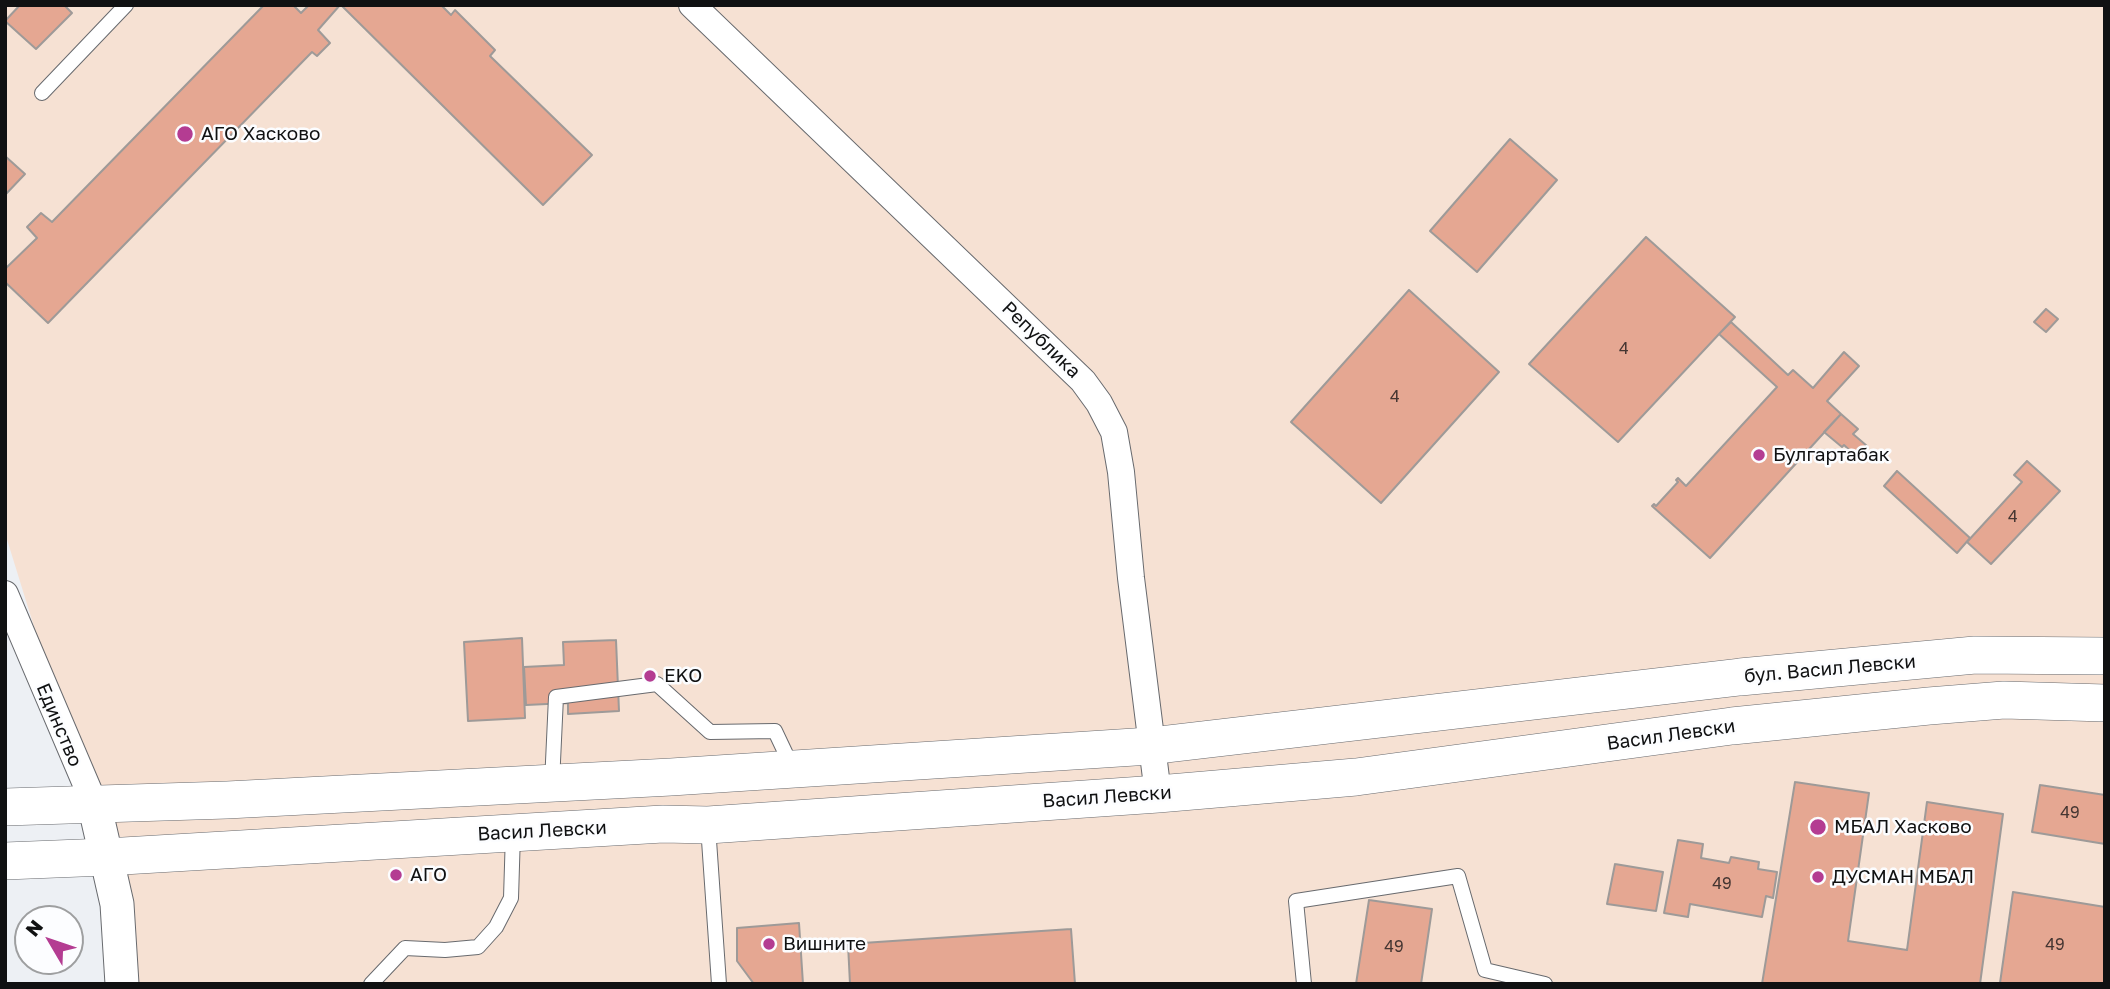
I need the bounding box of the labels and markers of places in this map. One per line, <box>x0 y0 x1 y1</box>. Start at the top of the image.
place label: АГО Хасково <box>201 123 320 145</box>
marker: АГО Хасково <box>175 124 195 144</box>
place label: Булгартабак <box>1773 444 1890 466</box>
marker: Булгартабак <box>1751 447 1767 463</box>
place label: EKO <box>664 665 702 687</box>
marker: EKO <box>642 668 658 684</box>
place label: МБАЛ Хасково <box>1834 816 1972 838</box>
marker: МБАЛ Хасково <box>1808 817 1828 837</box>
place label: АГО <box>410 864 447 886</box>
place label: ДУСМАН МБАЛ <box>1832 866 1974 888</box>
marker: АГО <box>388 867 404 883</box>
marker: ДУСМАН МБАЛ <box>1810 869 1826 885</box>
place label: Вишните <box>783 933 866 955</box>
marker: Вишните <box>761 936 777 952</box>

